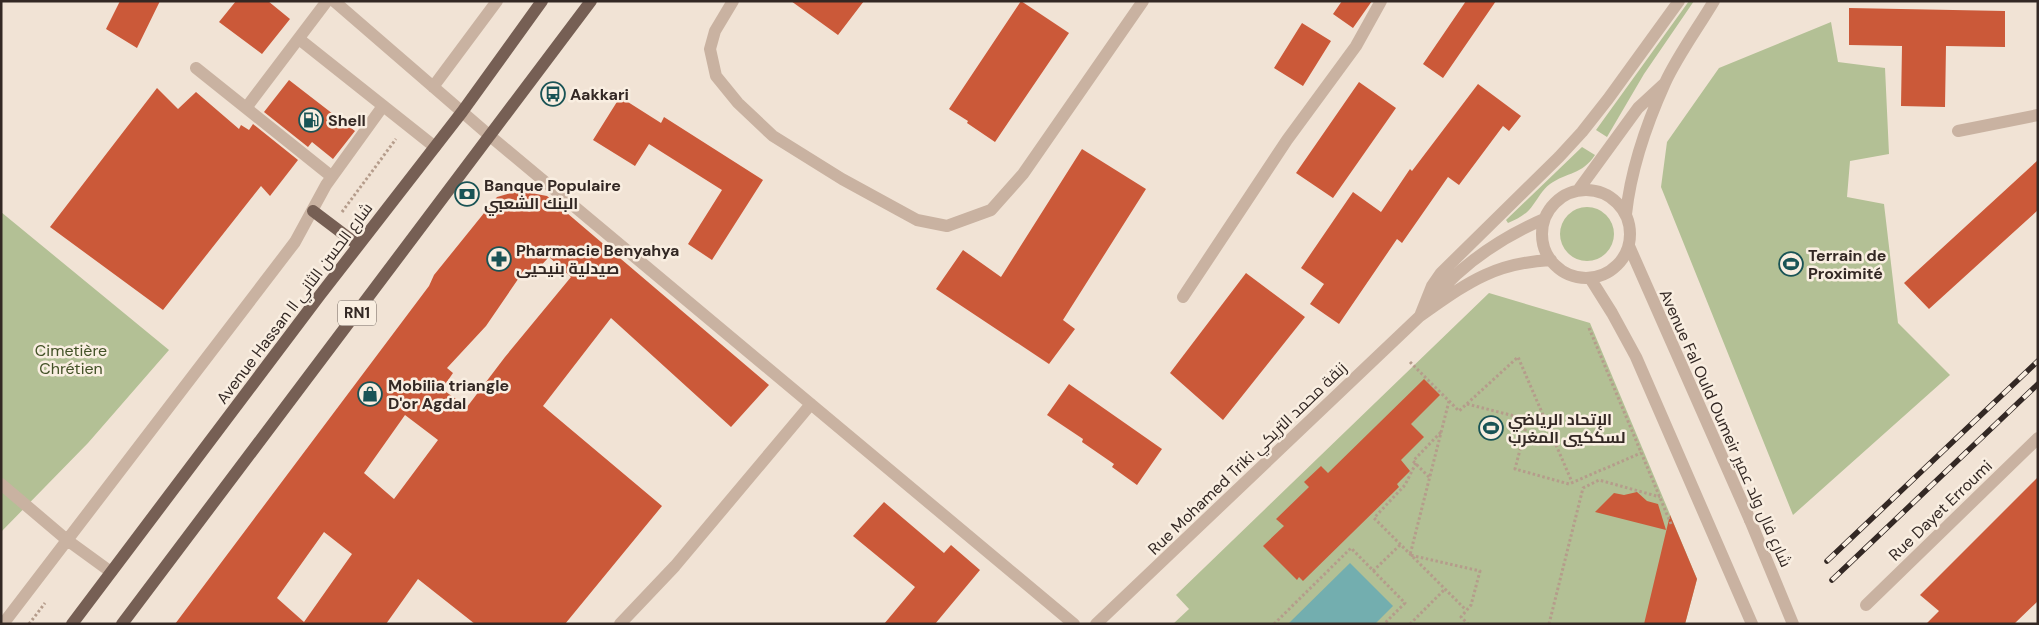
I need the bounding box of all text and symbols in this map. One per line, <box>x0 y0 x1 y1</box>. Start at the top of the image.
bus stop icon: Aakkari <box>540 81 566 107</box>
place label: Aakkari <box>570 84 629 105</box>
fuel station icon: Shell <box>298 107 324 133</box>
place label: Shell <box>328 110 366 131</box>
place label: Banque Populaire البنك الشعبي <box>484 175 621 216</box>
bank icon: Banque Populaire البنك الشعبي <box>454 181 480 207</box>
street label: Avenue Hassan II شارع الحسن الثاني <box>212 198 380 410</box>
place label: Pharmacie Benyahya صيدلية بنيحيى <box>516 240 679 279</box>
place label: Terrain de Proximité <box>1808 245 1886 284</box>
pharmacy icon: Pharmacie Benyahya صيدلية بنيحيى <box>486 246 512 272</box>
sports icon: Terrain de Proximité <box>1778 251 1804 277</box>
street label: Avenue Fal Ould Oumeir شارع فال ولد عمير <box>1654 286 1797 571</box>
road number: RN1 <box>338 300 376 326</box>
park label: Cimetière Chrétien <box>35 340 107 379</box>
street label: Rue Mohamed Triki زنقة محمد التريكي <box>1143 357 1353 561</box>
place label: Mobilia triangle D'or Agdal <box>388 375 509 414</box>
shop icon: Mobilia triangle D'or Agdal <box>357 381 383 407</box>
place label: الإتحاد الرياضي لسككيي المغرب <box>1508 409 1625 448</box>
sports icon: الإتحاد الرياضي لسككيي المغرب <box>1478 415 1504 441</box>
street label: Rue Dayet Erroumi <box>1884 455 1997 565</box>

